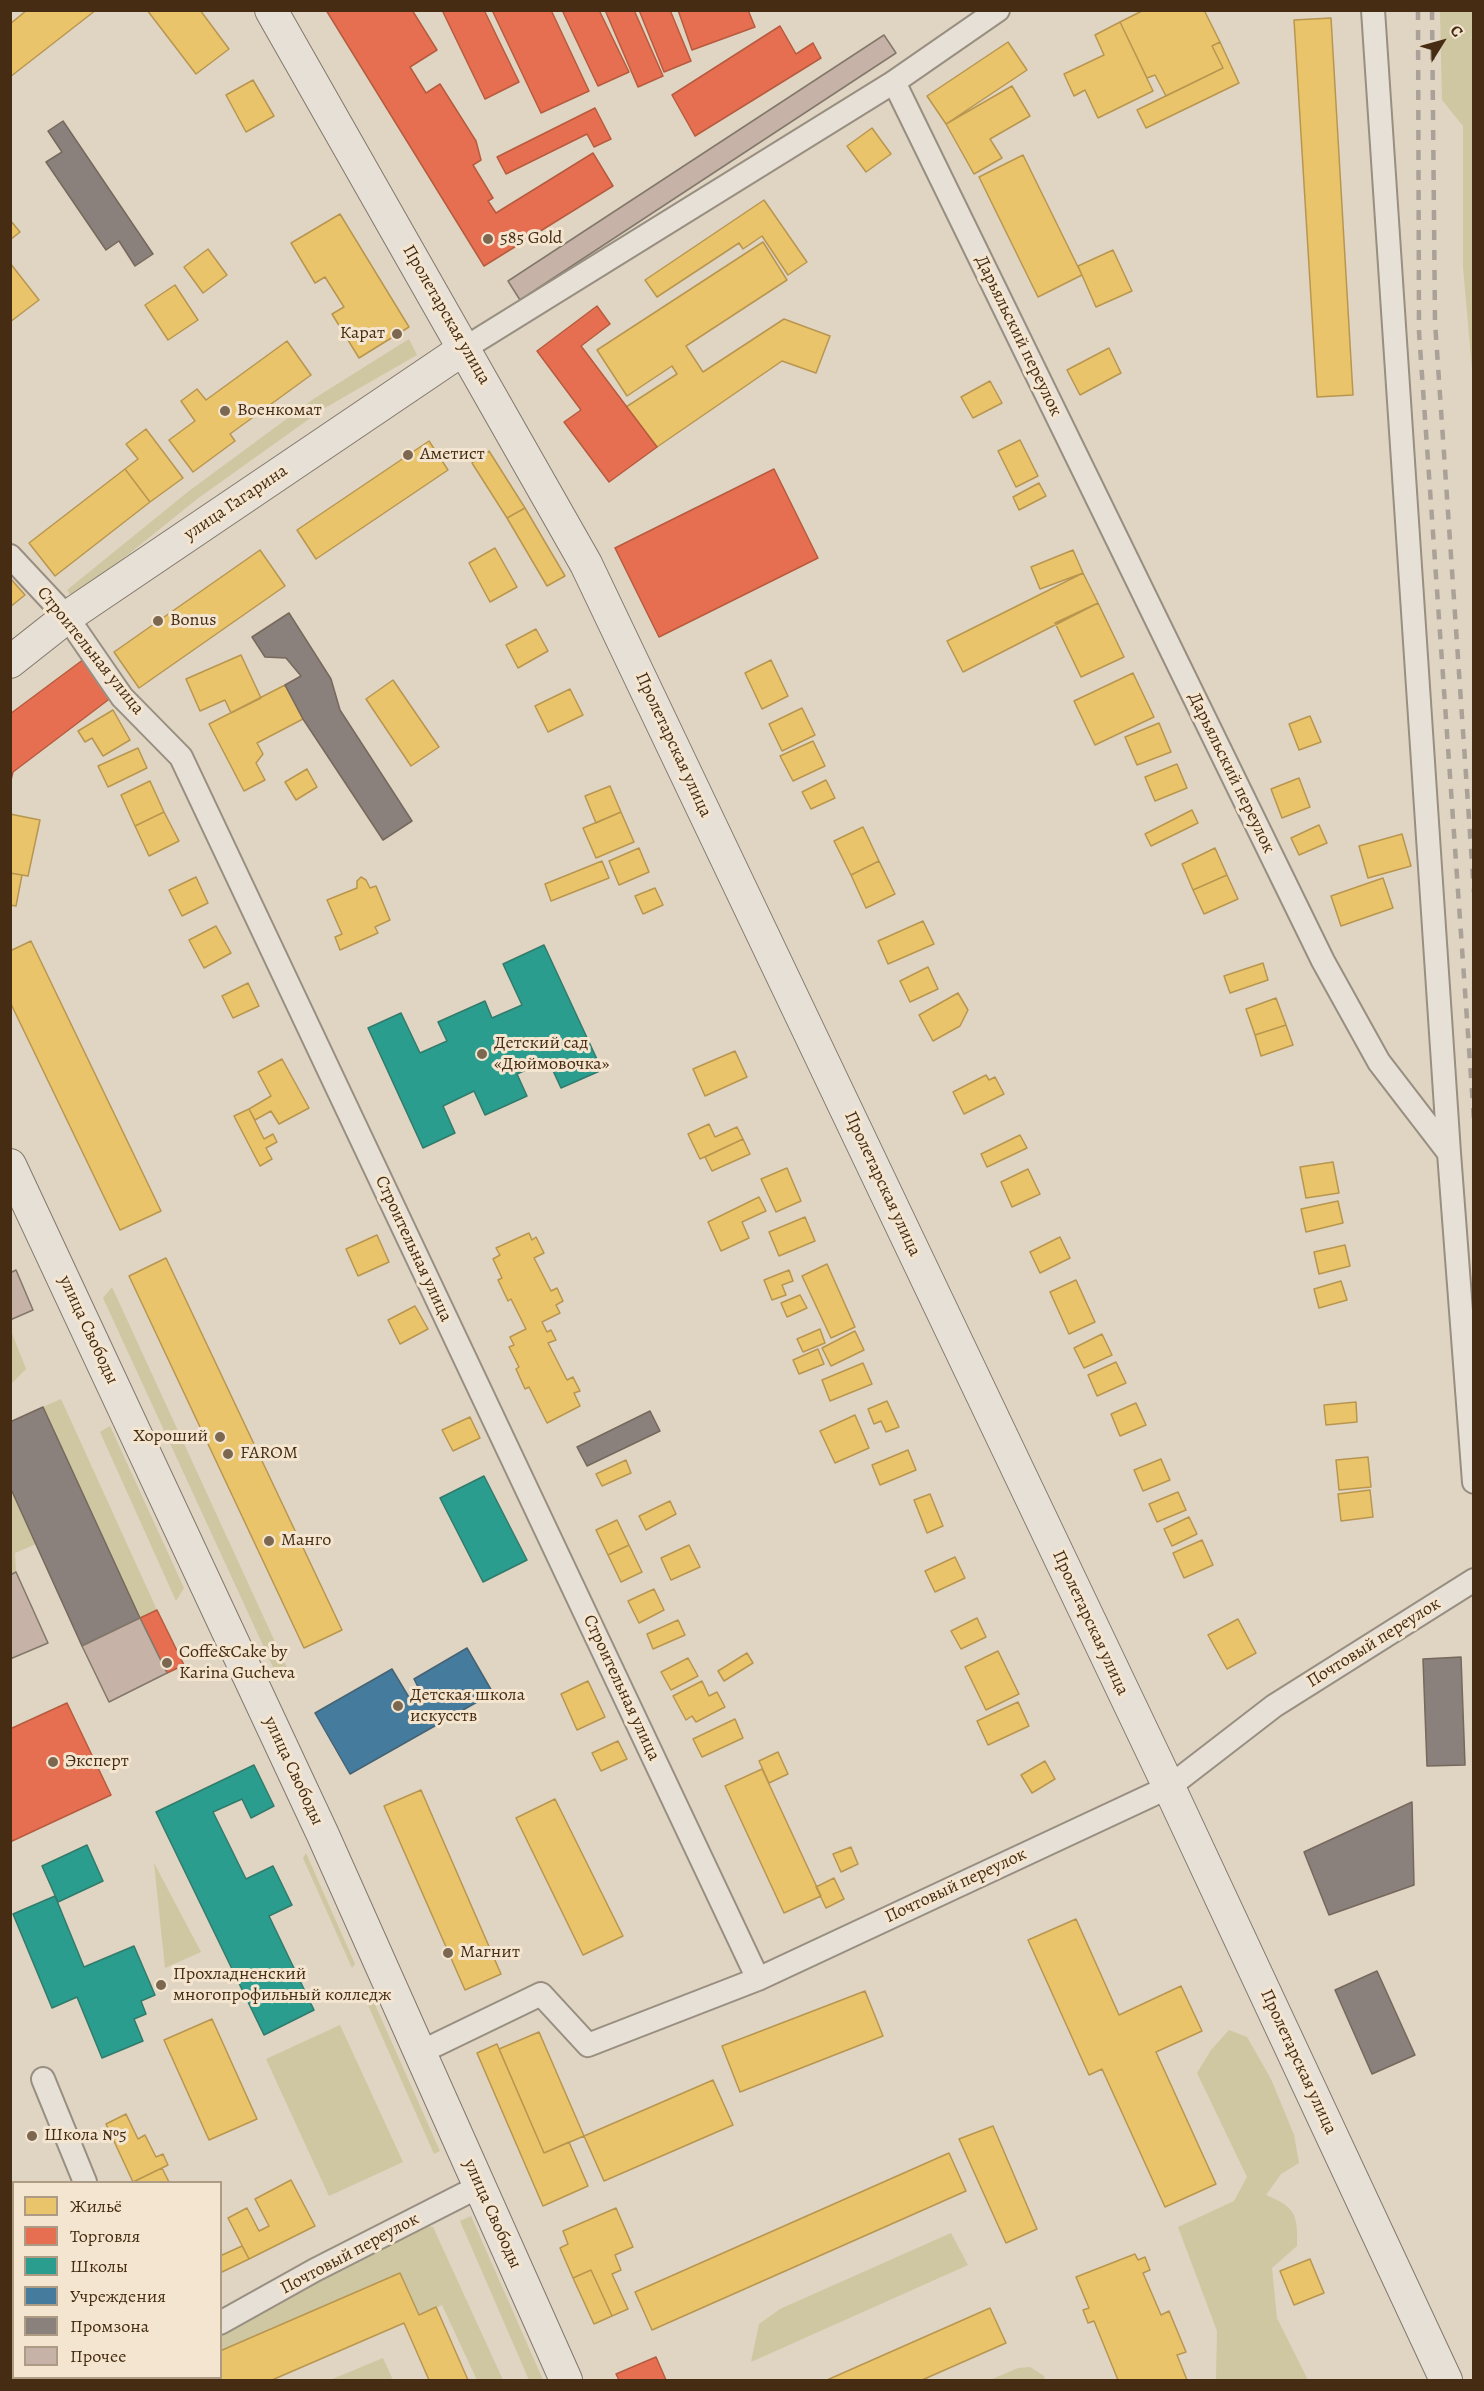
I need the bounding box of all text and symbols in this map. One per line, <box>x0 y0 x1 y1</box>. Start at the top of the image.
north arrow <box>1412 12 1472 72</box>
text: С <box>1445 21 1468 42</box>
place label: 585 Gold <box>500 228 562 250</box>
marker: 585 Gold <box>481 232 495 246</box>
street label: Пролетарская улица <box>397 241 495 389</box>
street label: Дарьяльский переулок <box>970 252 1066 420</box>
place label: Карат <box>340 323 385 345</box>
marker: Карат <box>390 327 404 341</box>
place label: Военкомат <box>237 400 322 422</box>
marker: Военкомат <box>218 404 232 418</box>
place label: Аметист <box>420 444 485 466</box>
marker: Аметист <box>401 448 415 462</box>
street label: улица Гагарина <box>180 460 292 546</box>
street label: Строительная улица <box>32 583 148 719</box>
place label: Bonus <box>170 610 216 632</box>
marker: Bonus <box>151 614 165 628</box>
street label: Пролетарская улица <box>630 669 716 821</box>
street label: Дарьяльский переулок <box>1183 689 1279 857</box>
place label: Детский сад «Дюймовочка» <box>494 1033 609 1076</box>
marker: Детский сад «Дюймовочка» <box>475 1047 489 1061</box>
street label: Пролетарская улица <box>839 1108 925 1260</box>
street label: Строительная улица <box>370 1173 456 1325</box>
street label: улица Свободы <box>53 1272 123 1388</box>
place label: Хороший <box>133 1426 208 1448</box>
marker: Хороший <box>213 1430 227 1444</box>
place label: FAROM <box>240 1443 298 1465</box>
marker: FAROM <box>221 1447 235 1461</box>
place label: Манго <box>281 1530 331 1552</box>
marker: Манго <box>262 1534 276 1548</box>
street label: Пролетарская улица <box>1047 1547 1133 1699</box>
street label: Почтовый переулок <box>1303 1593 1445 1693</box>
street label: Строительная улица <box>578 1612 664 1764</box>
place label: Coffe&Cake by Karina Gucheva <box>179 1642 295 1684</box>
marker: Coffe&Cake by Karina Gucheva <box>160 1656 174 1670</box>
place label: Детская школа искусств <box>410 1685 525 1728</box>
marker: Детская школа искусств <box>391 1699 405 1713</box>
street label: улица Свободы <box>258 1713 328 1829</box>
place label: Эксперт <box>65 1751 129 1773</box>
marker: Эксперт <box>46 1755 60 1769</box>
street label: Почтовый переулок <box>882 1844 1030 1928</box>
place label: Магнит <box>460 1942 520 1964</box>
marker: Магнит <box>441 1946 455 1960</box>
place label: Прохладненский многопрофильный колледж <box>173 1964 392 2006</box>
marker: Прохладненский многопрофильный колледж <box>154 1978 168 1992</box>
street label: Пролетарская улица <box>1255 1986 1341 2138</box>
place label: Школа №5 <box>44 2125 127 2147</box>
marker: Школа №5 <box>25 2129 39 2143</box>
street label: улица Свободы <box>458 2156 526 2272</box>
legend <box>12 2181 222 2379</box>
text: Жильё <box>70 2194 122 2218</box>
street label: Почтовый переулок <box>277 2208 423 2300</box>
text: Торговля <box>70 2224 140 2248</box>
text: Школы <box>70 2254 128 2278</box>
text: Учреждения <box>70 2284 166 2308</box>
text: Промзона <box>70 2314 149 2338</box>
text: Прочее <box>70 2344 126 2368</box>

